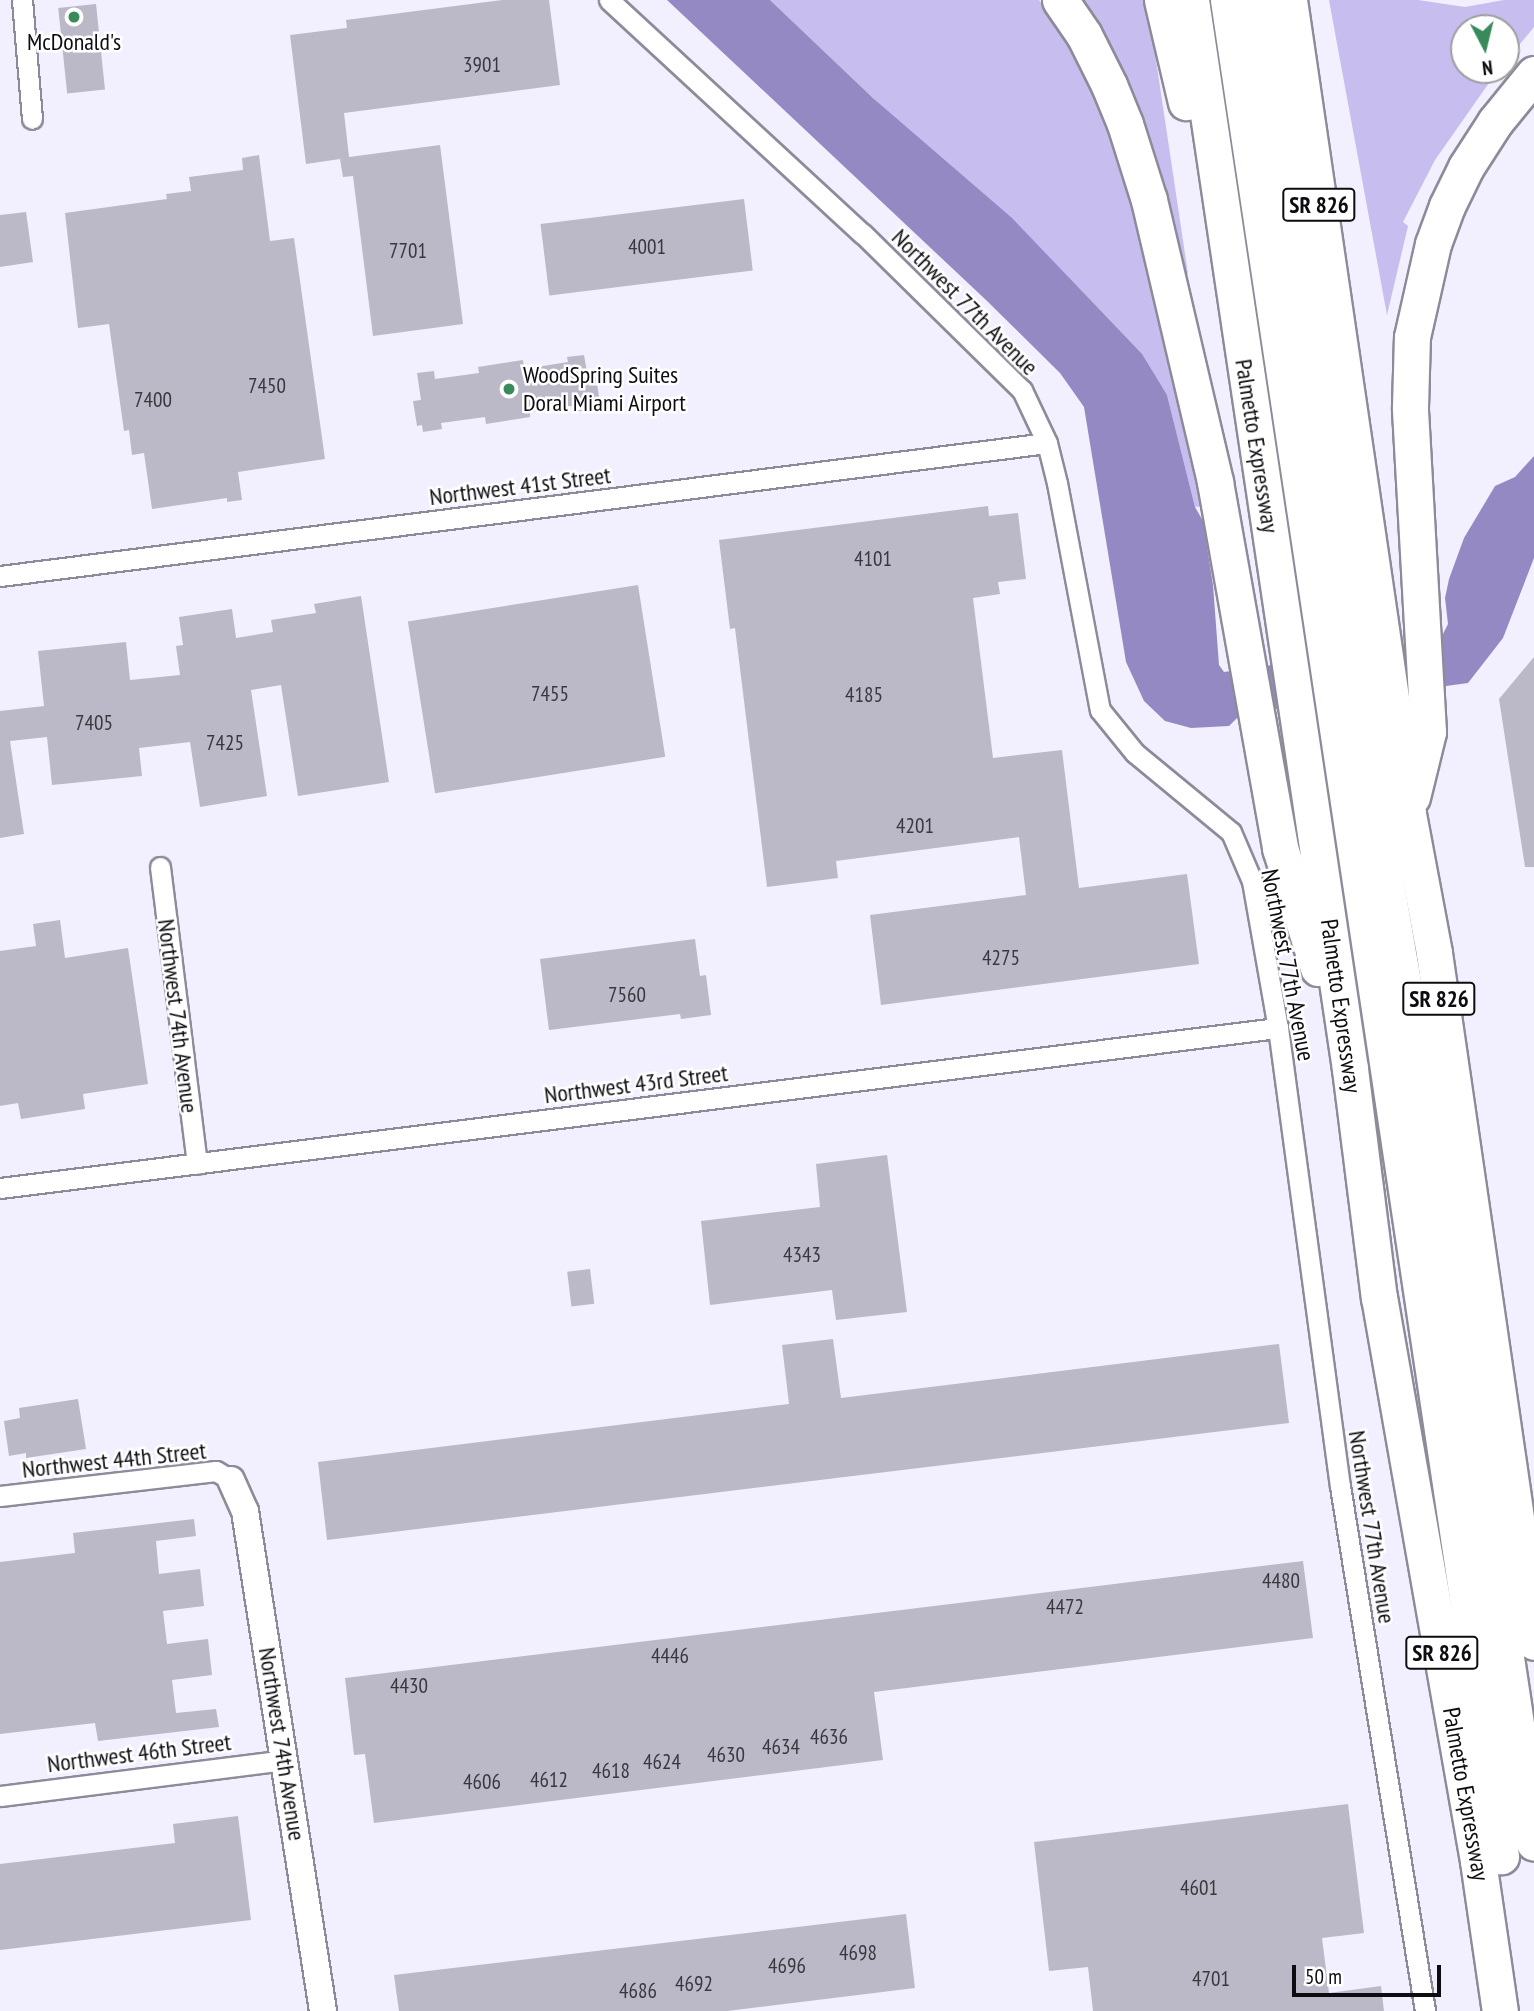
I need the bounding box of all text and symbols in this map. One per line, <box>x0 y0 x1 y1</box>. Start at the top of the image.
marker: McDonald's <box>66 9 82 25</box>
north arrow <box>1450 14 1520 84</box>
place label: McDonald's <box>27 28 121 56</box>
house number: 3901 <box>463 52 501 78</box>
text: N <box>1481 55 1494 80</box>
road number: SR 826 <box>1282 186 1356 224</box>
street label: Northwest 77th Avenue <box>886 223 1044 381</box>
house number: 4001 <box>628 234 666 260</box>
house number: 7701 <box>389 238 427 264</box>
street label: Palmetto Expressway <box>1229 357 1285 535</box>
place label: WoodSpring Suites Doral Miami Airport <box>523 361 687 417</box>
house number: 7450 <box>248 373 286 399</box>
marker: WoodSpring Suites Doral Miami Airport <box>501 381 517 397</box>
house number: 7400 <box>134 387 172 413</box>
street label: Northwest 41st Street <box>428 461 612 511</box>
house number: 4101 <box>854 546 892 572</box>
house number: 7455 <box>531 681 569 707</box>
house number: 4185 <box>845 682 883 708</box>
house number: 7405 <box>75 710 113 736</box>
house number: 7425 <box>206 730 244 756</box>
house number: 4201 <box>896 813 934 839</box>
street label: Northwest 77th Avenue <box>1255 866 1321 1064</box>
street label: Northwest 74th Avenue <box>152 917 204 1115</box>
street label: Palmetto Expressway <box>1315 917 1367 1095</box>
house number: 4275 <box>982 945 1020 971</box>
road number: SR 826 <box>1402 980 1476 1018</box>
house number: 7560 <box>608 982 646 1008</box>
street label: Northwest 43rd Street <box>543 1058 729 1110</box>
house number: 4343 <box>783 1242 821 1268</box>
street label: Northwest 77th Avenue <box>1342 1428 1402 1626</box>
street label: Northwest 44th Street <box>21 1436 207 1484</box>
house number: 4480 <box>1262 1568 1300 1594</box>
house number: 4472 <box>1046 1594 1084 1620</box>
road number: SR 826 <box>1405 1634 1479 1672</box>
house number: 4446 <box>651 1643 689 1669</box>
street label: Northwest 74th Avenue <box>252 1645 312 1843</box>
house number: 4430 <box>390 1673 428 1699</box>
street label: Palmetto Expressway <box>1437 1705 1495 1883</box>
house number: 4636 <box>810 1724 848 1750</box>
street label: Northwest 46th Street <box>46 1727 232 1779</box>
house number: 4634 <box>762 1734 800 1760</box>
house number: 4630 <box>707 1742 745 1768</box>
house number: 4624 <box>643 1749 681 1775</box>
house number: 4618 <box>592 1758 630 1784</box>
house number: 4612 <box>530 1767 568 1793</box>
house number: 4606 <box>463 1769 501 1795</box>
house number: 4601 <box>1180 1875 1218 1901</box>
house number: 4698 <box>839 1940 877 1966</box>
scale bar <box>1296 1952 1445 1996</box>
house number: 4696 <box>768 1953 806 1979</box>
text: 50 m <box>1305 1963 1342 1990</box>
house number: 4701 <box>1192 1966 1230 1992</box>
house number: 4692 <box>675 1971 713 1997</box>
house number: 4686 <box>619 1978 657 2004</box>

